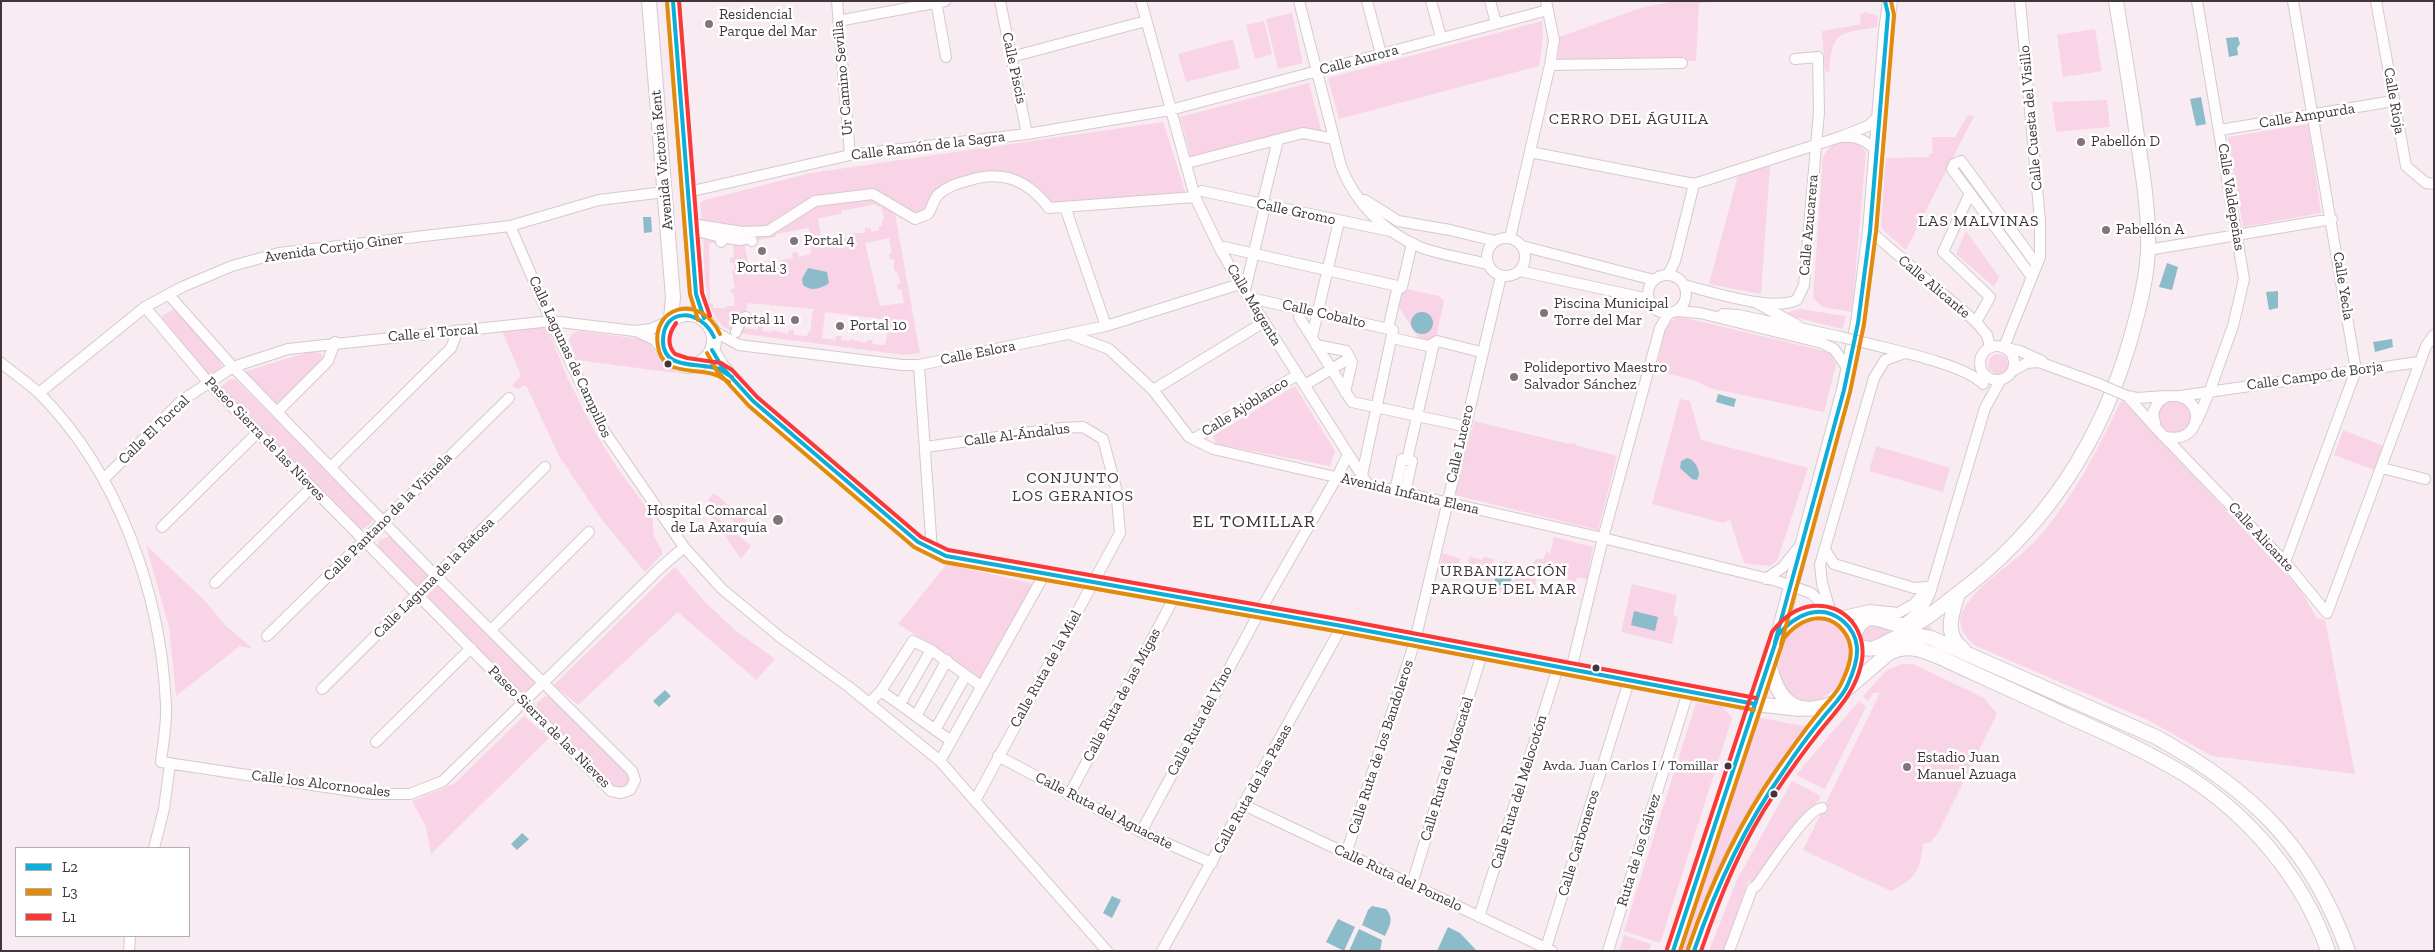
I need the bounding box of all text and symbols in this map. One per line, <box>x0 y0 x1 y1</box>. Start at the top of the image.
place label: Residencial Parque del Mar <box>719 6 817 41</box>
marker: Residencial Parque del Mar <box>703 18 715 30</box>
street label: Ur Camino Sevilla <box>829 20 857 136</box>
street label: Calle Piscis <box>998 31 1030 105</box>
street label: Calle Aurora <box>1318 41 1400 79</box>
street label: Calle Cuesta del Visillo <box>2016 44 2046 192</box>
street label: Calle Rioja <box>2379 66 2409 136</box>
street label: Avenida Victoria Kent <box>647 89 677 231</box>
street label: Calle Ampurda <box>2258 100 2356 132</box>
district label: CERRO DEL ÁGUILA <box>1547 109 1711 129</box>
street label: Calle Ramón de la Sagra <box>850 128 1006 164</box>
place label: Pabellón D <box>2091 133 2160 151</box>
marker: Pabellón D <box>2075 136 2087 148</box>
street label: Calle Valdepeñas <box>2214 142 2248 252</box>
street label: Calle Azucarera <box>1796 174 1822 276</box>
street label: Calle Gromo <box>1255 195 1337 229</box>
district label: LAS MALVINAS <box>1917 211 2041 231</box>
place label: Pabellón A <box>2116 221 2184 239</box>
marker: Pabellón A <box>2100 224 2112 236</box>
street label: Avenida Cortijo Giner <box>263 229 405 267</box>
place label: Portal 4 <box>804 232 855 250</box>
marker: Portal 4 <box>788 235 800 247</box>
marker: Portal 3 <box>756 245 768 257</box>
street label: Calle Yecla <box>2329 251 2357 321</box>
street label: Calle Alicante <box>1894 252 1974 322</box>
place label: Portal 3 <box>737 259 787 277</box>
street label: Calle Magenta <box>1222 261 1286 349</box>
street label: Calle Lagunas de Campillos <box>525 273 615 441</box>
place label: Piscina Municipal Torre del Mar <box>1554 295 1669 330</box>
street label: Calle Cobalto <box>1280 296 1368 332</box>
marker: Piscina Municipal Torre del Mar <box>1538 307 1550 319</box>
place label: Portal 11 <box>731 311 785 329</box>
marker: Portal 11 <box>789 314 801 326</box>
place label: Portal 10 <box>850 317 907 335</box>
street label: Calle el Torcal <box>387 320 479 346</box>
marker: Portal 10 <box>834 320 846 332</box>
street label: Calle Eslora <box>939 337 1017 369</box>
street label: Calle Campo de Borja <box>2246 358 2384 394</box>
unlabelled marker <box>663 359 673 369</box>
place label: Polideportivo Maestro Salvador Sánchez <box>1524 359 1667 394</box>
marker: Polideportivo Maestro Salvador Sánchez <box>1508 371 1520 383</box>
street label: Paseo Sierra de las Nieves <box>201 373 329 505</box>
street label: Calle Ajoblanco <box>1198 373 1292 441</box>
street label: Calle El Torcal <box>115 392 193 468</box>
street label: Calle Lucero <box>1442 403 1478 485</box>
street label: Calle Al-Ándalus <box>963 420 1071 450</box>
street label: Calle Pantano de la Viñuela <box>320 449 456 585</box>
district label: CONJUNTO LOS GERANIOS <box>1010 468 1136 506</box>
street label: Avenida Infanta Elena <box>1339 469 1481 519</box>
street label: Calle Alicante <box>2224 498 2298 576</box>
place label: Hospital Comarcal de La Axarquía <box>647 502 767 537</box>
district label: EL TOMILLAR <box>1191 511 1317 533</box>
marker: Hospital Comarcal de La Axarquía <box>771 513 785 527</box>
street label: Calle Laguna de la Ratosa <box>370 514 498 642</box>
district label: URBANIZACIÓN PARQUE DEL MAR <box>1429 561 1579 599</box>
street label: Calle Ruta de la Miel <box>1006 607 1086 731</box>
street label: Calle Ruta de las Migas <box>1079 625 1165 765</box>
street label: Calle Ruta de los Bandoleros <box>1344 658 1418 836</box>
street label: Paseo Sierra de las Nieves <box>484 662 614 792</box>
street label: Calle Ruta del Vino <box>1163 663 1237 779</box>
unlabelled marker <box>1591 663 1601 673</box>
street label: Calle Ruta del Moscatel <box>1416 695 1478 843</box>
street label: Calle Ruta del Melocotón <box>1487 713 1551 871</box>
street label: Calle Ruta de las Pasas <box>1210 721 1296 857</box>
place label: Estadio Juan Manuel Azuaga <box>1917 749 2017 784</box>
place label: Avda. Juan Carlos I / Tomillar <box>1543 758 1719 774</box>
marker: Avda. Juan Carlos I / Tomillar <box>1723 761 1733 771</box>
marker: Estadio Juan Manuel Azuaga <box>1901 761 1913 773</box>
street label: Calle los Alcornocales <box>251 767 391 801</box>
street label: Calle Ruta del Aguacate <box>1032 768 1176 854</box>
street label: Calle Carboneros <box>1554 788 1604 898</box>
unlabelled marker <box>1769 789 1779 799</box>
street label: Ruta de los Gálvez <box>1613 791 1665 909</box>
street label: Calle Ruta del Pomelo <box>1331 840 1465 916</box>
legend <box>15 847 190 937</box>
text: L2 <box>62 858 78 876</box>
text: L3 <box>62 883 78 901</box>
text: L1 <box>62 908 76 926</box>

